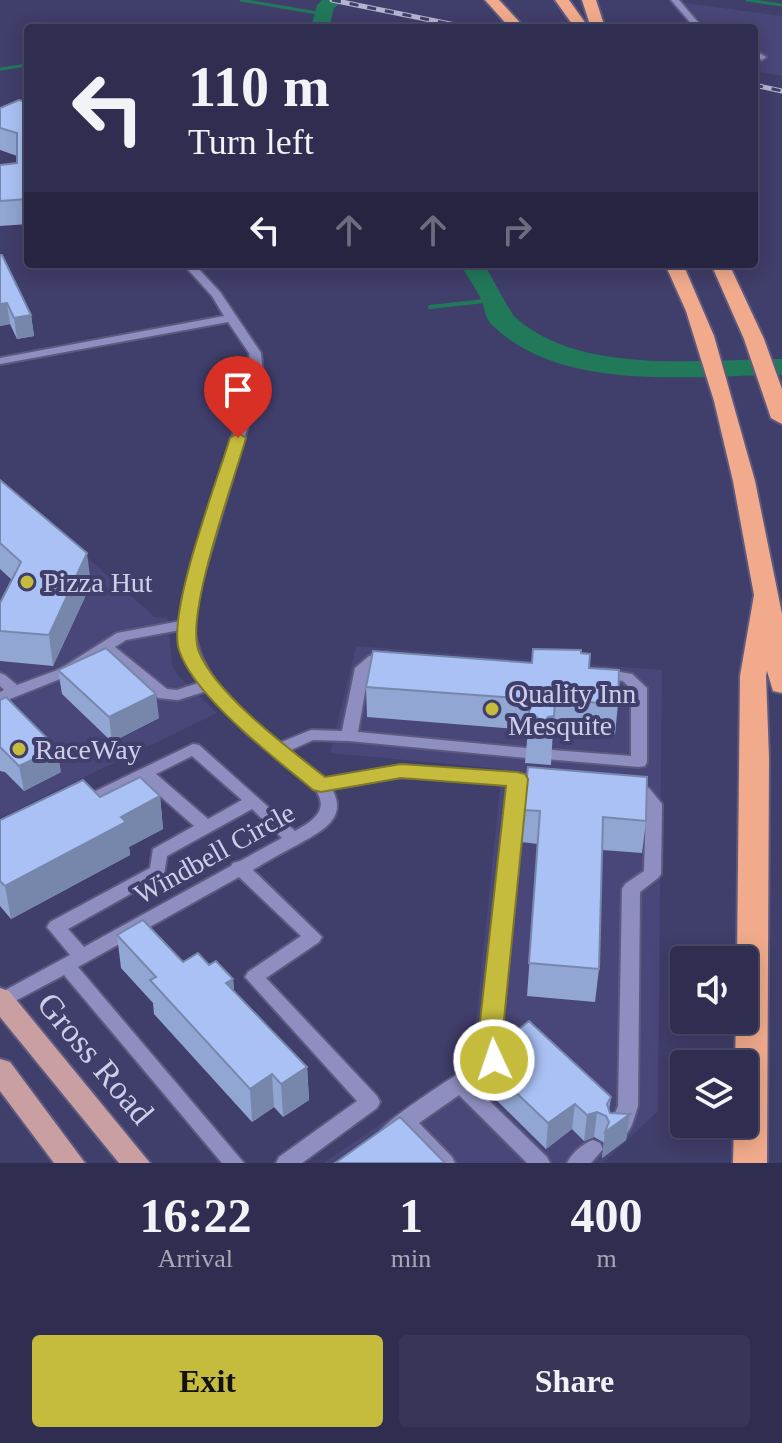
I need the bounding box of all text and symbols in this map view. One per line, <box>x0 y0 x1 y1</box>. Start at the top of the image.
icon: left <box>56 56 160 160</box>
text: 110 m <box>188 56 330 118</box>
text: Turn left <box>188 122 314 162</box>
icon: left <box>243 208 287 252</box>
icon: ahead <box>327 208 371 252</box>
icon: ahead <box>411 208 455 252</box>
icon: right <box>495 208 539 252</box>
pin <box>204 356 272 438</box>
icon: arrive <box>216 368 260 412</box>
place label: Pizza Hut <box>43 567 153 598</box>
marker: Pizza Hut <box>18 573 36 591</box>
place label: Quality Inn Mesquite <box>508 678 636 741</box>
marker: Quality Inn Mesquite <box>483 700 501 718</box>
place label: RaceWay <box>35 734 142 765</box>
marker: RaceWay <box>10 740 28 758</box>
street label: Windbell Circle <box>129 797 300 910</box>
map controls <box>670 946 758 1138</box>
button: sound <box>670 946 758 1034</box>
street label: Gross Road <box>30 985 161 1131</box>
position arrow <box>452 1018 536 1102</box>
button: layers <box>670 1050 758 1138</box>
text: 16:22 <box>139 1189 251 1242</box>
text: 1 <box>399 1189 423 1242</box>
text: 400 <box>571 1189 643 1242</box>
text: Arrival <box>158 1244 233 1273</box>
text: min <box>391 1244 431 1273</box>
text: m <box>596 1244 617 1273</box>
button: Exit <box>32 1335 383 1427</box>
button: Share <box>399 1335 750 1427</box>

